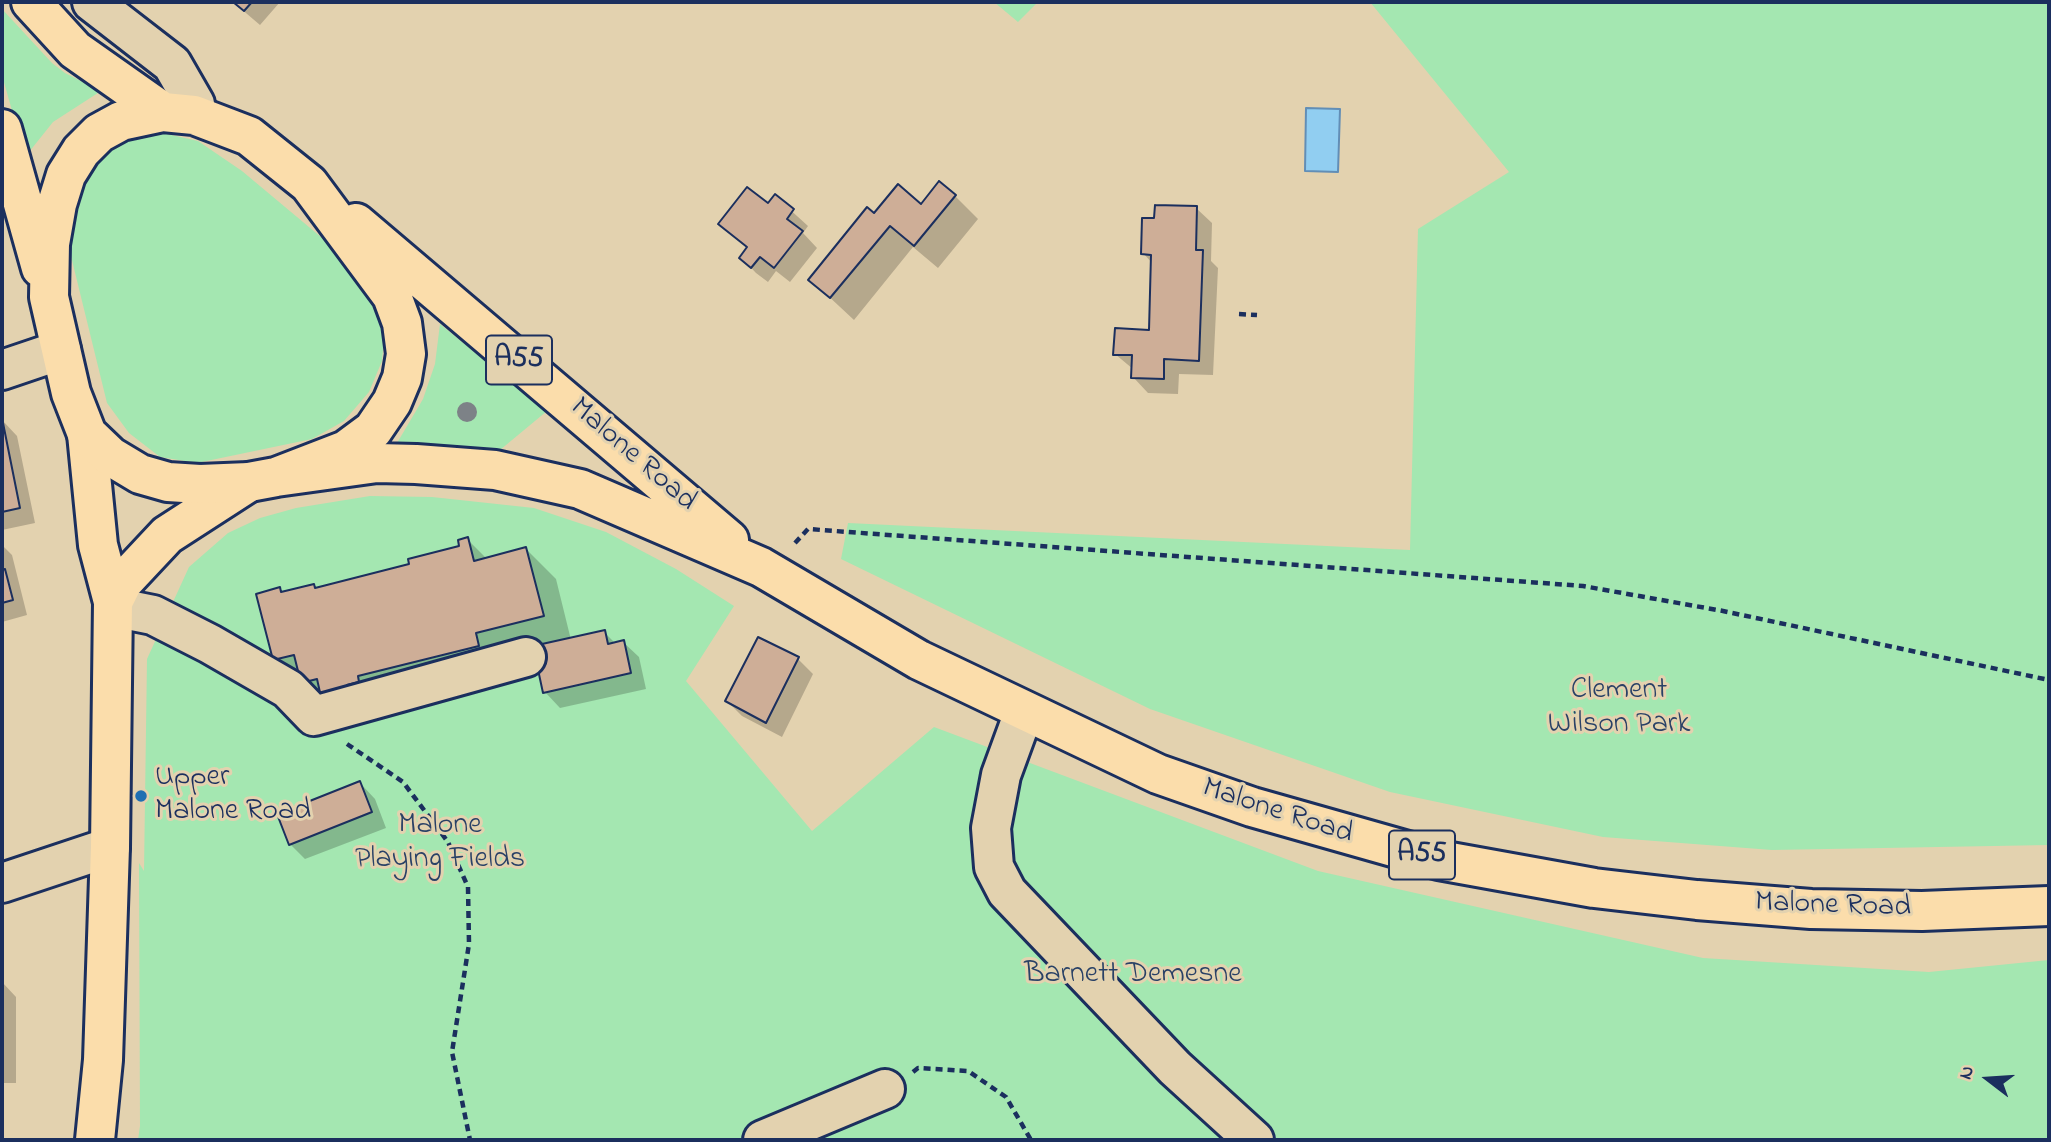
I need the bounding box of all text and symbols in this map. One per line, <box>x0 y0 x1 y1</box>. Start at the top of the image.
road number: A55 <box>486 336 552 384</box>
street label: Malone Road <box>561 391 703 521</box>
park label: Clement Wilson Park <box>1548 674 1690 744</box>
place label: Upper Malone Road <box>155 761 311 832</box>
street label: Malone Road <box>1197 772 1357 854</box>
marker: Upper Malone Road <box>133 788 149 804</box>
park label: Malone Playing Fields <box>355 809 525 880</box>
road number: A55 <box>1389 830 1455 880</box>
street label: Malone Road <box>1754 886 1912 928</box>
park label: Barnett Demesne <box>1024 958 1242 994</box>
north arrow <box>1953 1044 2023 1114</box>
text: N <box>1953 1063 1982 1083</box>

